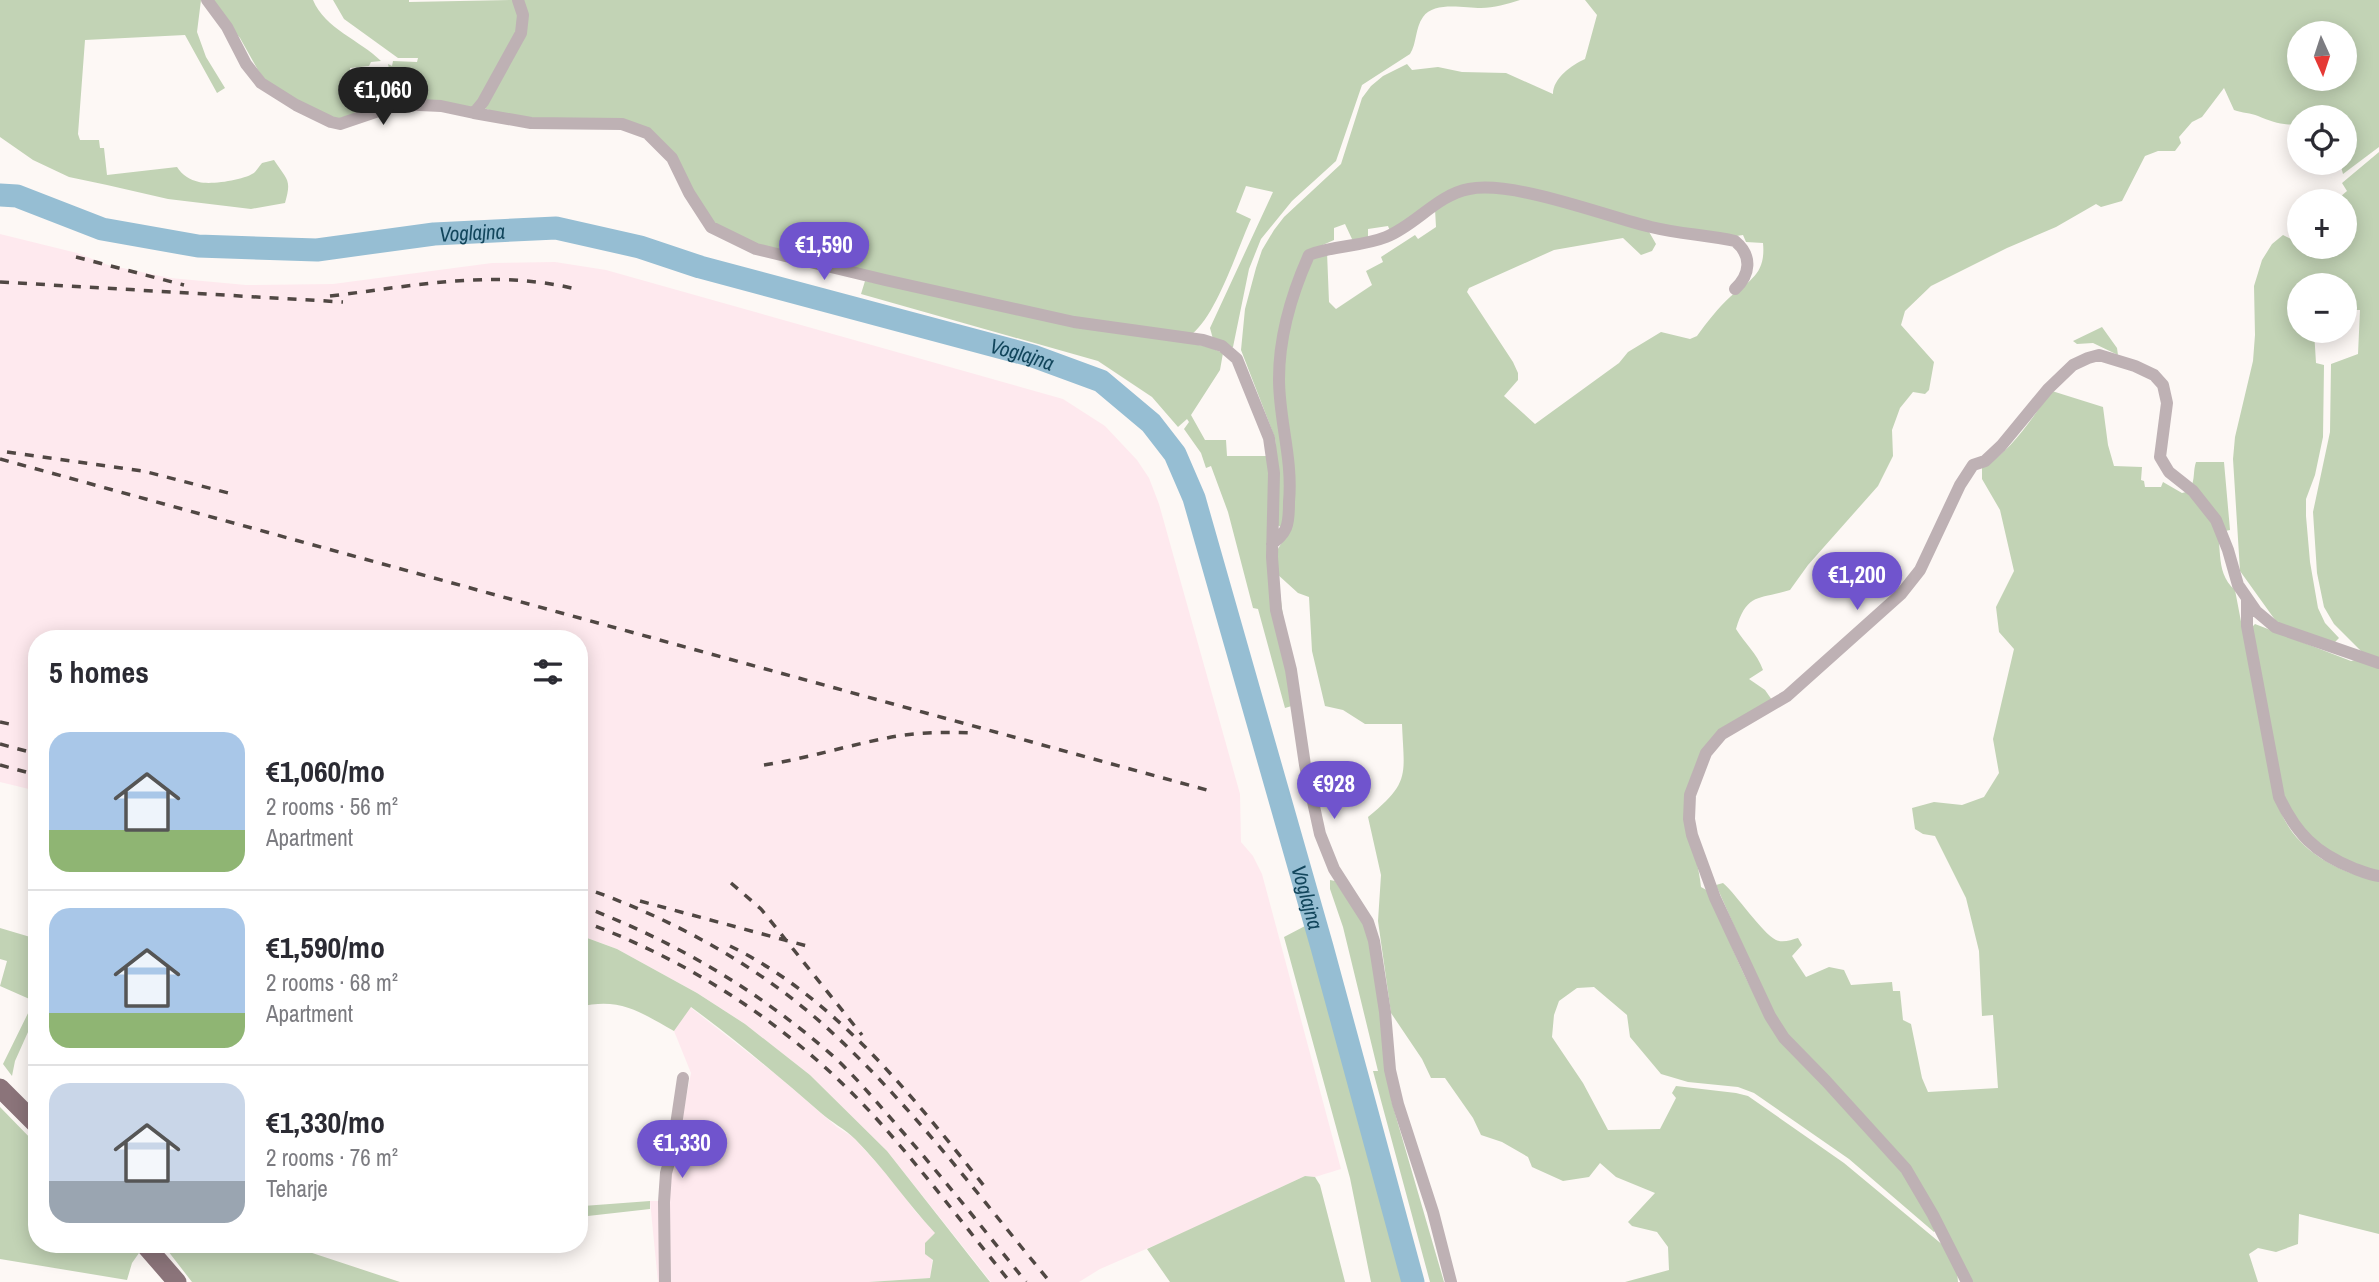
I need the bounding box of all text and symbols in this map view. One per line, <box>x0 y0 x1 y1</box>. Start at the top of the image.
north arrow <box>2287 21 2357 91</box>
map controls <box>2287 21 2357 343</box>
pin: €1,060 <box>326 68 440 127</box>
text: €1,060 <box>354 74 412 105</box>
button: locate <box>2287 105 2357 175</box>
button: + <box>2287 189 2357 259</box>
water label: Voglajna <box>438 216 506 248</box>
pin: €1,590 <box>767 222 881 282</box>
text: €1,590 <box>795 229 853 260</box>
button: − <box>2287 273 2357 343</box>
water label: Voglajna <box>987 331 1059 377</box>
pin: €1,200 <box>1800 552 1914 612</box>
text: €1,200 <box>1828 559 1886 590</box>
text: 5 homes <box>49 652 149 692</box>
icon: filters <box>529 653 567 691</box>
text: €1,060/mo <box>266 751 385 791</box>
icon: home <box>105 760 189 844</box>
pin: €928 <box>1293 762 1375 821</box>
text: €928 <box>1313 768 1355 799</box>
text: 2 rooms · 56 m² <box>266 791 398 822</box>
text: Apartment <box>266 822 353 853</box>
water label: Voglajna <box>1285 861 1331 933</box>
text: €1,590/mo <box>266 927 385 967</box>
icon: home <box>105 936 189 1020</box>
text: 2 rooms · 68 m² <box>266 967 398 998</box>
text: Apartment <box>266 998 353 1029</box>
text: €1,330/mo <box>266 1102 385 1142</box>
icon: home <box>105 1111 189 1195</box>
pin: €1,330 <box>625 1120 739 1180</box>
text: €1,330 <box>653 1127 711 1158</box>
text: 2 rooms · 76 m² <box>266 1142 398 1173</box>
text: Teharje <box>266 1173 328 1204</box>

